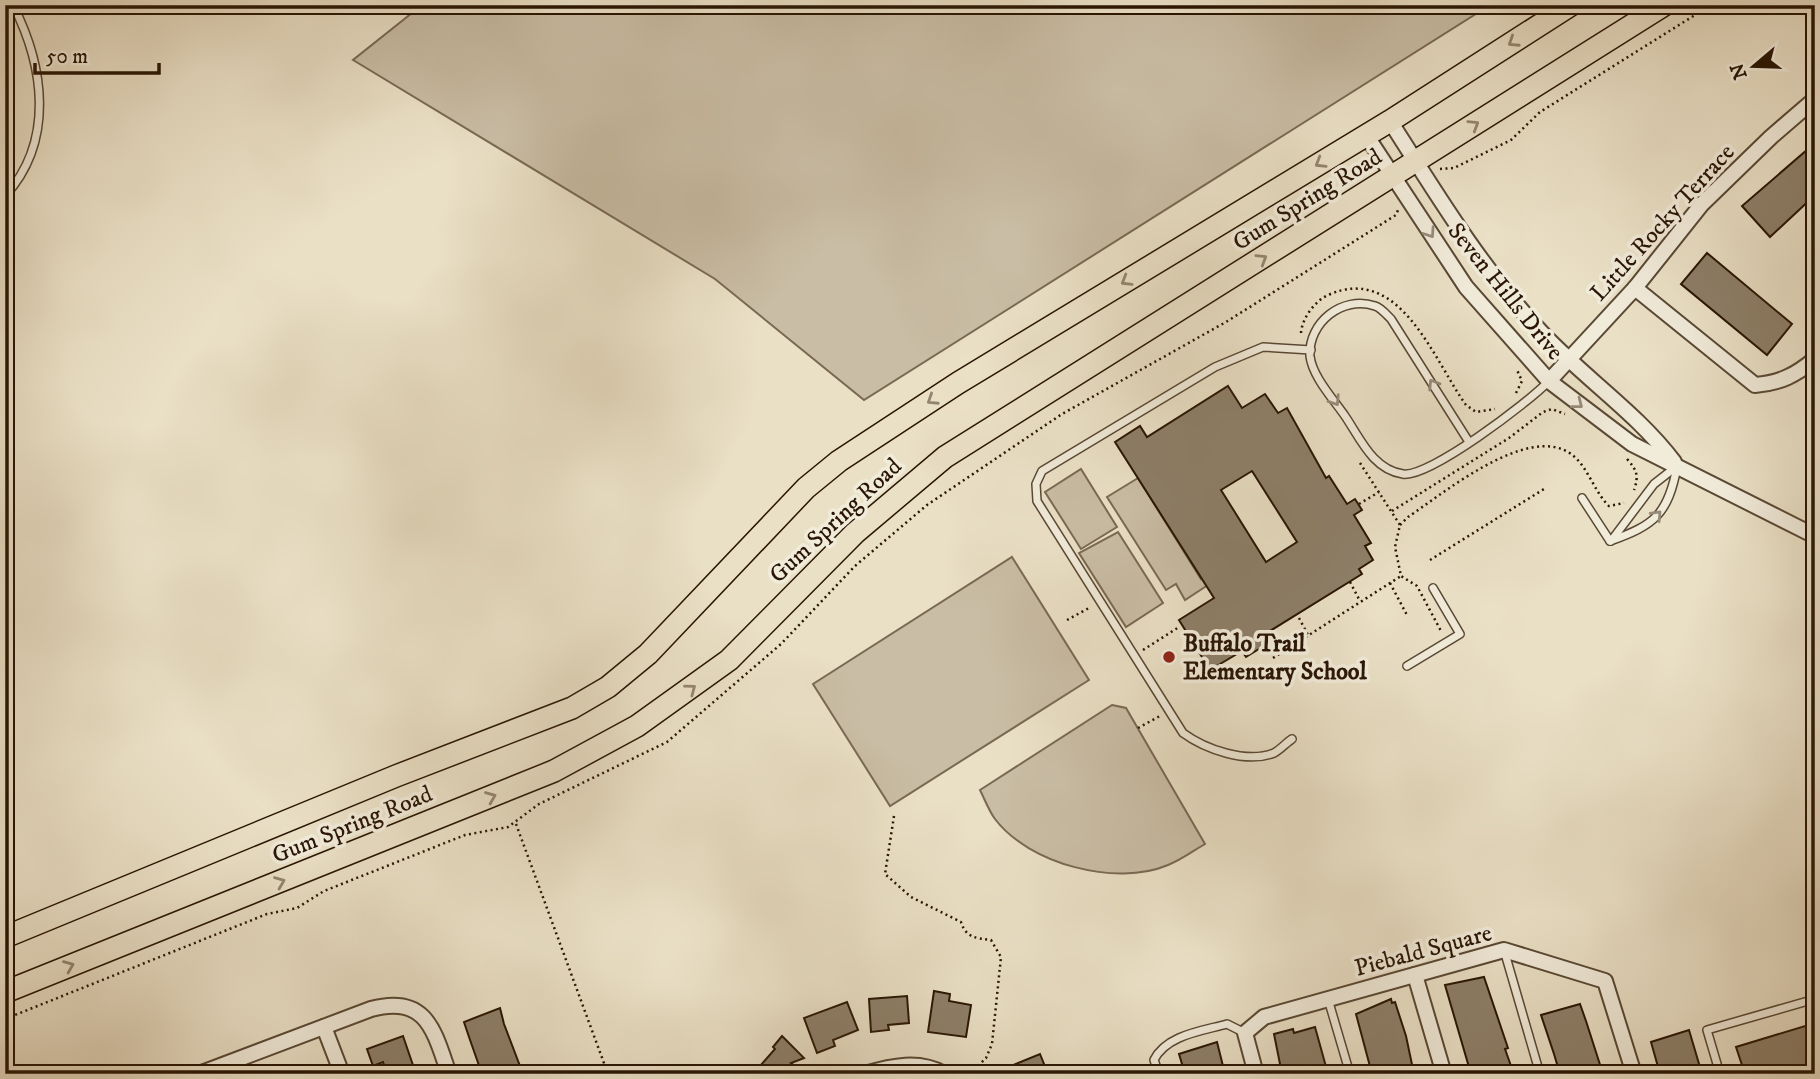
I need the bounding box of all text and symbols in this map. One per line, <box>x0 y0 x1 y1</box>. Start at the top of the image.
scale bar <box>35 32 159 76</box>
north arrow <box>1718 32 1788 102</box>
one-way arrow <box>1508 34 1521 47</box>
text: 50 m <box>46 44 88 70</box>
text: N <box>1726 60 1753 82</box>
one-way arrow <box>1466 121 1479 134</box>
street label: Little Rocky Terrace <box>1584 138 1741 307</box>
street label: Gum Spring Road <box>1227 142 1388 258</box>
one-way arrow <box>1315 154 1328 167</box>
street label: Seven Hills Drive <box>1441 217 1570 366</box>
one-way arrow <box>1422 225 1434 238</box>
one-way arrow <box>1254 254 1267 267</box>
one-way arrow <box>1121 273 1134 286</box>
one-way arrow <box>1428 379 1441 392</box>
one-way arrow <box>927 391 940 404</box>
one-way arrow <box>1327 393 1339 406</box>
one-way arrow <box>1570 396 1582 409</box>
street label: Gum Spring Road <box>763 452 908 590</box>
one-way arrow <box>1649 510 1661 523</box>
place label: Buffalo Trail Elementary School <box>1183 629 1367 687</box>
marker: Buffalo Trail Elementary School <box>1161 649 1177 665</box>
one-way arrow <box>683 685 695 698</box>
street label: Gum Spring Road <box>268 779 437 871</box>
one-way arrow <box>484 791 496 805</box>
one-way arrow <box>273 876 285 890</box>
street label: Piebald Square <box>1351 918 1495 984</box>
one-way arrow <box>62 961 74 975</box>

